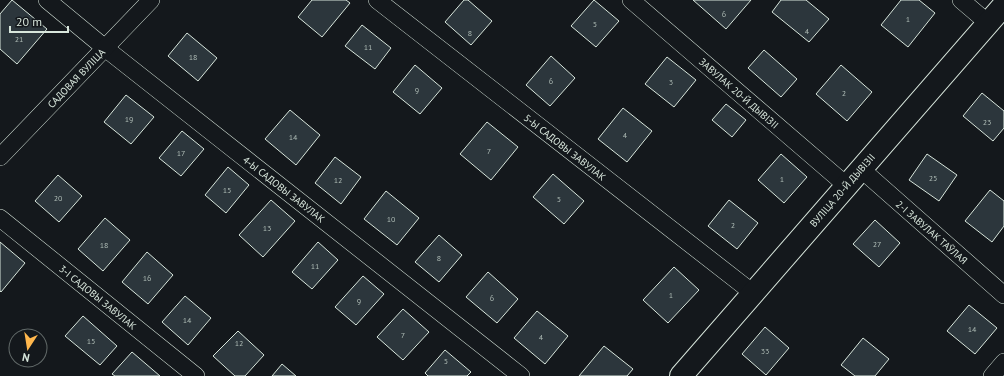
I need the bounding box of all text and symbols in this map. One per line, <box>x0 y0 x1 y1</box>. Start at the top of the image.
scale bar <box>10 8 68 34</box>
house number: 6 <box>722 9 726 19</box>
text: 20 m <box>16 14 42 29</box>
house number: 1 <box>906 14 910 24</box>
house number: 5 <box>593 19 597 29</box>
house number: 4 <box>805 26 810 36</box>
house number: 8 <box>468 28 472 38</box>
house number: 21 <box>15 34 23 44</box>
house number: 11 <box>364 42 372 52</box>
street label: САДОВАЯ ВУЛІЦА <box>45 46 108 111</box>
house number: 18 <box>189 52 197 62</box>
street label: ЗАВУЛАК 20-Й ДЫВІЗІІ <box>696 55 781 132</box>
house number: 6 <box>549 76 553 86</box>
house number: 3 <box>669 77 673 87</box>
house number: 9 <box>415 85 419 95</box>
house number: 2 <box>842 88 846 98</box>
street label: 5-Ы САДОВЫ ЗАВУЛАК <box>521 111 608 184</box>
house number: 19 <box>125 114 133 124</box>
house number: 23 <box>983 117 991 127</box>
house number: 4 <box>623 130 628 140</box>
house number: 14 <box>289 132 298 142</box>
house number: 7 <box>487 146 491 156</box>
house number: 17 <box>177 148 185 158</box>
street label: ВУЛІЦА 20-Й ДЫВІЗІІ <box>807 151 878 230</box>
street label: 4-Ы САДОВЫ ЗАВУЛАК <box>240 153 327 226</box>
house number: 25 <box>929 173 937 183</box>
house number: 1 <box>780 174 784 184</box>
house number: 12 <box>334 175 342 185</box>
house number: 15 <box>223 185 231 195</box>
house number: 20 <box>54 193 63 203</box>
house number: 5 <box>557 194 561 204</box>
street label: 2-І ЗАВУЛАК ТАЎЛАЯ <box>893 198 970 267</box>
house number: 10 <box>387 214 396 224</box>
house number: 2 <box>731 220 735 230</box>
house number: 13 <box>263 223 271 233</box>
house number: 27 <box>873 239 881 249</box>
house number: 18 <box>100 240 108 250</box>
house number: 8 <box>437 253 441 263</box>
house number: 11 <box>311 261 319 271</box>
street label: 3-І САДОВЫ ЗАВУЛАК <box>56 262 139 333</box>
house number: 16 <box>143 273 151 283</box>
house number: 1 <box>669 290 673 300</box>
house number: 6 <box>490 293 494 303</box>
house number: 9 <box>357 296 361 306</box>
house number: 14 <box>183 315 192 325</box>
house number: 14 <box>968 324 977 334</box>
north arrow <box>8 328 48 368</box>
house number: 7 <box>401 330 405 340</box>
house number: 4 <box>539 332 544 342</box>
house number: 15 <box>87 336 95 346</box>
house number: 12 <box>235 338 243 348</box>
house number: 33 <box>761 346 769 356</box>
text: N <box>21 350 31 365</box>
house number: 5 <box>444 356 448 366</box>

